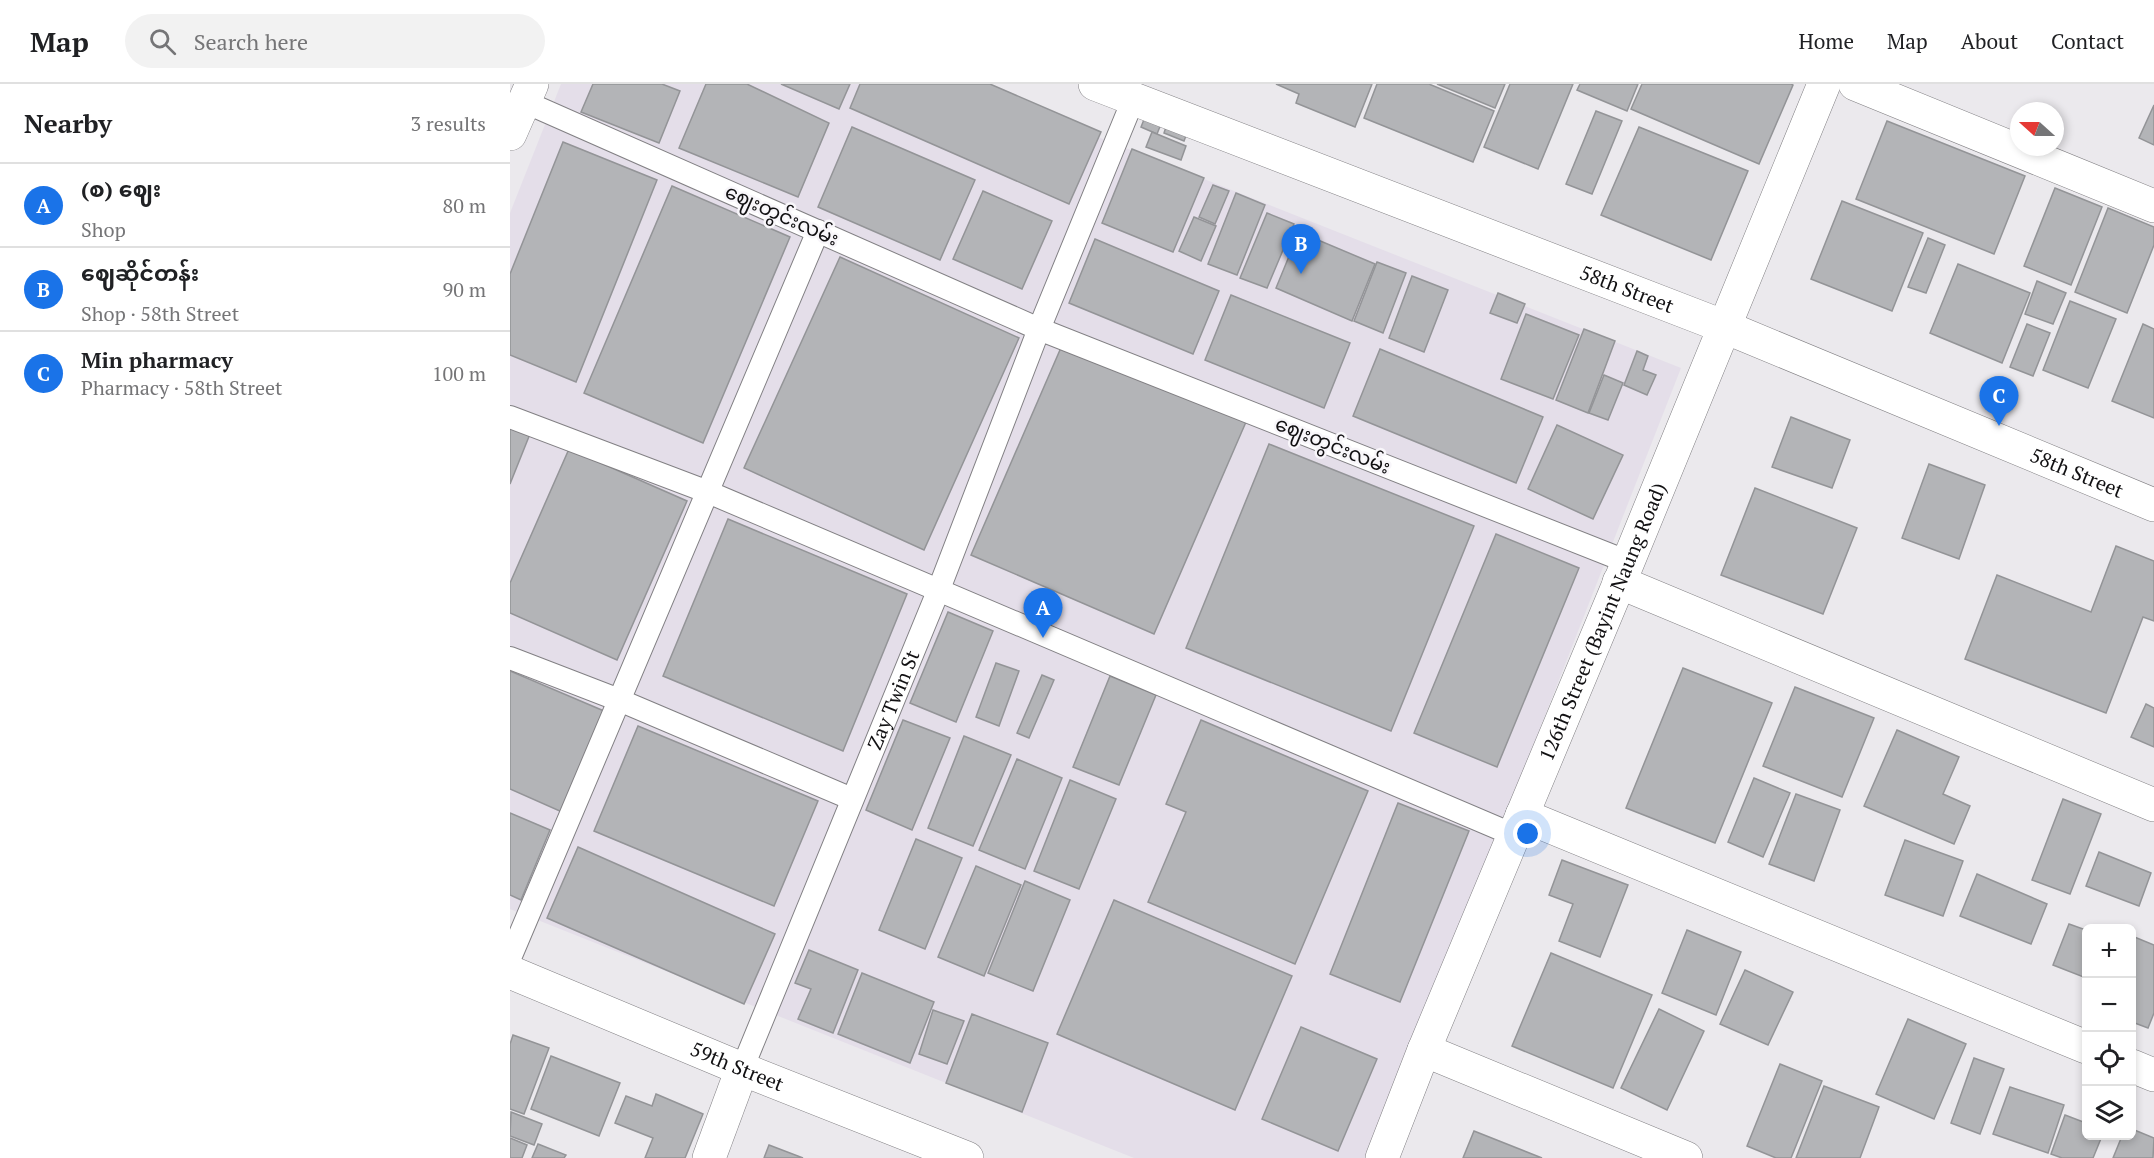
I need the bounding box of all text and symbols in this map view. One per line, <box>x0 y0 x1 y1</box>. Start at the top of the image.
search box <box>125 14 545 68</box>
text: Map <box>30 23 89 60</box>
icon: search <box>146 25 179 58</box>
text: Search here <box>194 27 308 56</box>
text: Home <box>1798 27 1854 55</box>
text: Map <box>1887 27 1928 55</box>
text: About <box>1961 27 2018 55</box>
text: Contact <box>2051 27 2124 55</box>
north arrow <box>2010 102 2064 156</box>
text: Nearby <box>24 106 112 140</box>
text: 3 results <box>411 110 486 137</box>
text: (စ) ဈေး <box>81 174 161 203</box>
street label: ဈေးတွင်းလမ်း <box>720 177 843 254</box>
text: A <box>36 192 51 219</box>
text: 80 m <box>443 192 486 219</box>
text: Shop <box>81 216 126 243</box>
pin: B <box>1282 224 1320 274</box>
text: ဈေဆိုင်တန်း <box>81 258 199 287</box>
street label: 58th Street <box>1576 258 1678 319</box>
text: B <box>37 276 50 303</box>
text: 90 m <box>443 276 486 303</box>
text: Shop · 58th Street <box>81 300 239 327</box>
text: Min pharmacy <box>81 345 233 374</box>
text: C <box>37 360 50 387</box>
text: 100 m <box>432 360 486 387</box>
text: Pharmacy · 58th Street <box>81 374 282 401</box>
pin: C <box>1980 376 2018 426</box>
street label: ဈေးတွင်းလမ်း <box>1270 409 1395 483</box>
street label: 58th Street <box>2026 441 2128 504</box>
street label: 126th Street (Bayint Naung Road) <box>1532 478 1672 765</box>
pin: A <box>1024 588 1062 638</box>
street label: Zay Twin St <box>861 645 926 753</box>
your location <box>1513 819 1542 848</box>
map controls <box>2082 924 2136 1140</box>
button: + <box>2082 924 2136 978</box>
button: − <box>2082 978 2136 1032</box>
button: locate <box>2082 1032 2136 1086</box>
street label: 59th Street <box>686 1035 789 1097</box>
button: layers <box>2082 1086 2136 1140</box>

